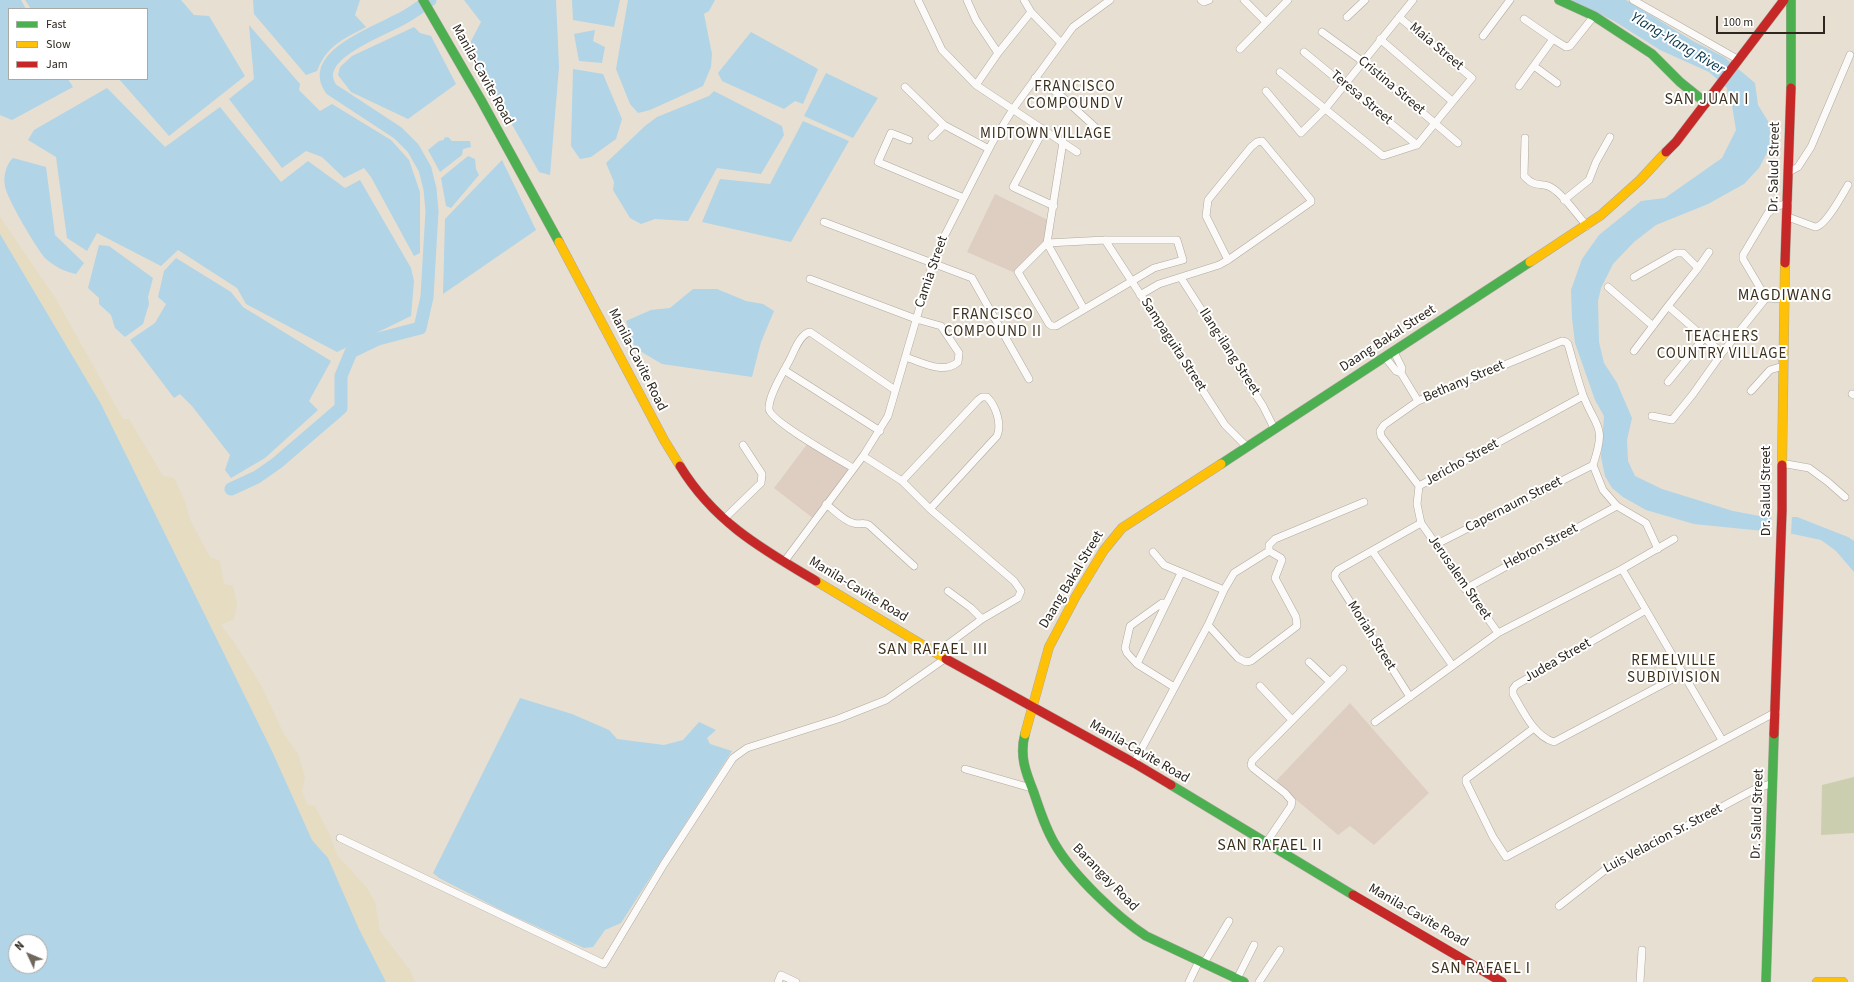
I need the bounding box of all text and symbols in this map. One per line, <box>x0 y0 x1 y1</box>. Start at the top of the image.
legend <box>8 8 148 80</box>
scale bar <box>1718 8 1827 34</box>
water label: Ylang-Ylang River <box>1627 9 1727 79</box>
text: 100 m <box>1723 14 1753 31</box>
text: Fast <box>46 16 66 33</box>
street label: Maia Street <box>1405 19 1467 75</box>
street label: Manila-Cavite Road <box>447 22 517 128</box>
text: Slow <box>46 36 71 53</box>
street label: Cristina Street <box>1354 53 1428 119</box>
text: Jam <box>46 56 68 73</box>
street label: Teresa Street <box>1326 67 1396 129</box>
district label: FRANCISCO COMPOUND V <box>1027 79 1123 114</box>
district label: SAN JUAN I <box>1665 90 1749 110</box>
street label: Dr. Salud Street <box>1766 122 1784 212</box>
district label: MIDTOWN VILLAGE <box>980 126 1112 144</box>
street label: Camia Street <box>912 234 952 310</box>
district label: MAGDIWANG <box>1738 286 1832 306</box>
street label: Sampaguita Street <box>1136 295 1210 395</box>
street label: Daang Bakal Street <box>1337 302 1439 376</box>
street label: Ilang-ilang Street <box>1195 305 1263 399</box>
street label: Manila-Cavite Road <box>604 306 670 414</box>
district label: FRANCISCO COMPOUND II <box>944 307 1042 342</box>
district label: TEACHERS COUNTRY VILLAGE <box>1657 329 1787 364</box>
street label: Bethany Street <box>1421 357 1507 407</box>
street label: Jericho Street <box>1422 436 1502 490</box>
street label: Dr. Salud Street <box>1759 446 1775 536</box>
street label: Capernaum Street <box>1463 473 1565 537</box>
street label: Hebron Street <box>1501 520 1581 574</box>
street label: Daang Bakal Street <box>1036 528 1108 632</box>
street label: Jerusalem Street <box>1424 533 1494 623</box>
street label: Manila-Cavite Road <box>805 554 911 626</box>
street label: Moriah Street <box>1343 598 1399 674</box>
street label: Judea Street <box>1522 635 1594 687</box>
district label: SAN RAFAEL III <box>878 640 988 660</box>
district label: REMELVILLE SUBDIVISION <box>1627 653 1721 688</box>
street label: Manila-Cavite Road <box>1086 717 1192 787</box>
street label: Dr. Salud Street <box>1748 769 1768 859</box>
street label: Luis Velacion Sr. Street <box>1601 801 1725 877</box>
district label: SAN RAFAEL II <box>1217 836 1323 856</box>
street label: Barangay Road <box>1068 841 1142 915</box>
street label: Manila-Cavite Road <box>1365 881 1471 951</box>
north arrow <box>8 934 48 974</box>
text: N <box>12 938 28 954</box>
district label: SAN RAFAEL I <box>1431 959 1531 979</box>

